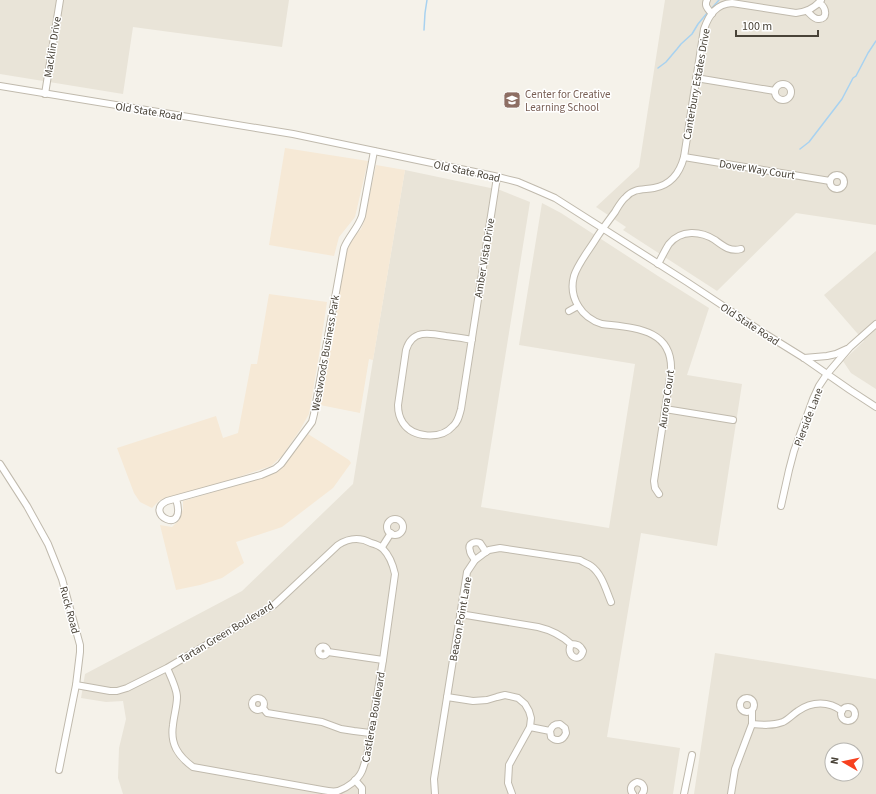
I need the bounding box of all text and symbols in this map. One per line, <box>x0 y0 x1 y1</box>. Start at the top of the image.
scale bar <box>736 12 818 38</box>
street label: Macklin Drive <box>40 15 65 79</box>
text: 100 m <box>742 18 772 35</box>
street label: Canterbury Estates Drive <box>679 27 714 141</box>
place label: Center for Creative Learning School <box>525 87 611 115</box>
school or university icon: Center for Creative Learning School <box>502 90 522 110</box>
street label: Old State Road <box>114 99 184 124</box>
street label: Dover Way Court <box>718 156 796 183</box>
street label: Old State Road <box>432 157 502 186</box>
street label: Amber Vista Drive <box>471 217 498 299</box>
street label: Westwoods Business Park <box>308 293 343 413</box>
street label: Old State Road <box>717 300 782 349</box>
street label: Aurora Court <box>655 369 678 429</box>
street label: Pierside Lane <box>790 385 827 449</box>
street label: Beacon Point Lane <box>446 575 475 662</box>
street label: Ruck Road <box>56 585 83 636</box>
street label: Tartan Green Boulevard <box>176 598 277 667</box>
street label: Castlerea Boulevard <box>358 671 389 764</box>
north arrow <box>824 742 864 782</box>
text: N <box>827 756 843 765</box>

